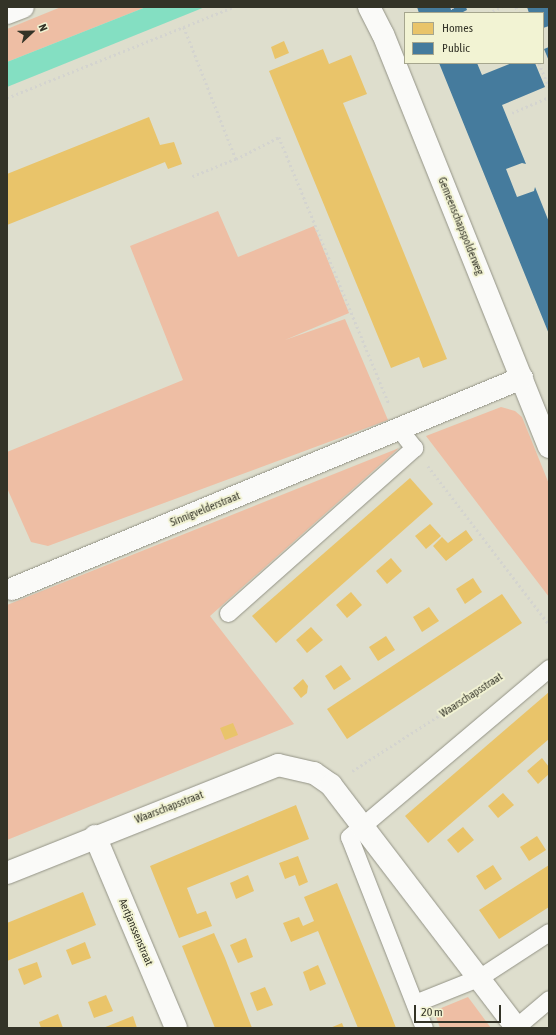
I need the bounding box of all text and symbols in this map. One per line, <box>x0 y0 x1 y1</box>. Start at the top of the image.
north arrow <box>12 12 52 52</box>
legend <box>404 12 544 64</box>
text: Homes <box>442 21 473 35</box>
text: N <box>36 22 50 33</box>
text: Public <box>442 41 470 55</box>
street label: Gemeenschapspolderweg <box>435 175 487 277</box>
street label: Sinnigvelderstraat <box>168 489 242 529</box>
street label: Waarschapsstraat <box>437 670 505 720</box>
street label: Waarschapsstraat <box>133 788 205 826</box>
street label: Aertjanssenstraat <box>116 897 156 967</box>
scale bar <box>416 997 503 1023</box>
text: 20 m <box>421 1005 443 1019</box>

